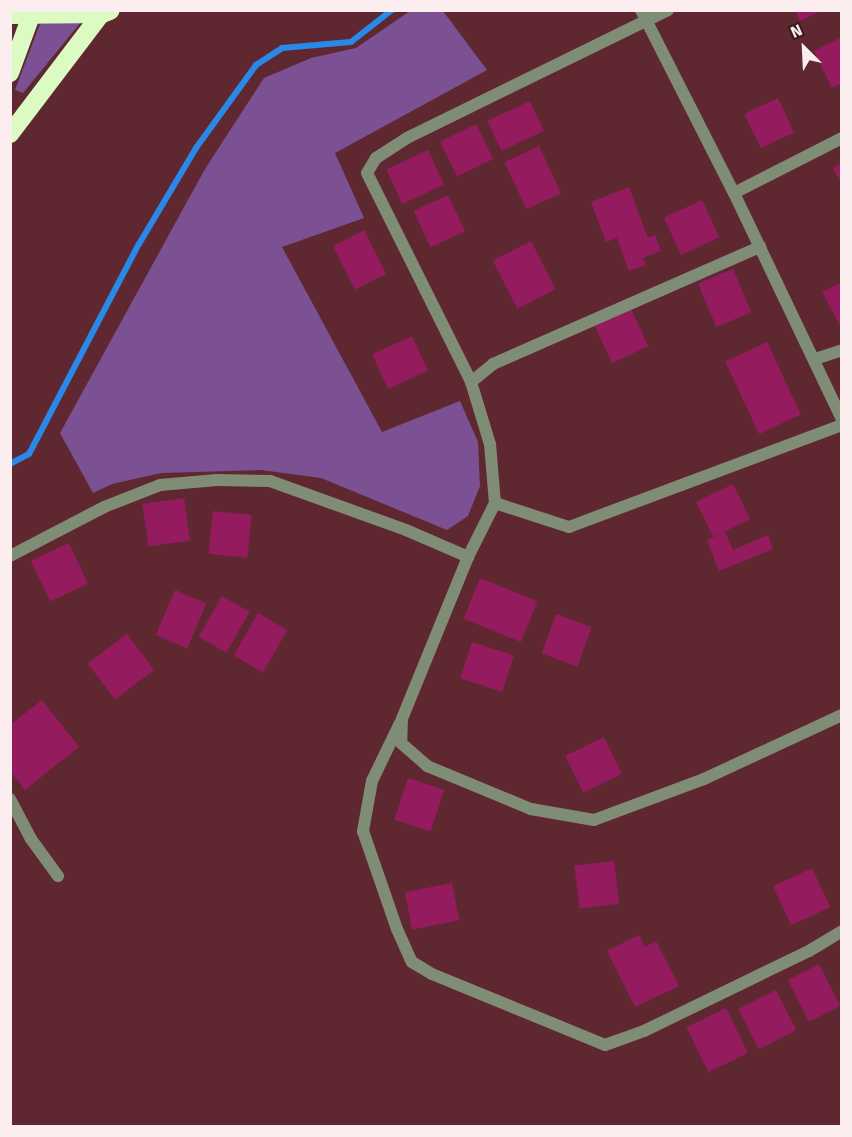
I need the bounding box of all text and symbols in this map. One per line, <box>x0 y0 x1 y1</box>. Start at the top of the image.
north arrow <box>774 18 834 78</box>
text: N <box>788 20 805 42</box>

